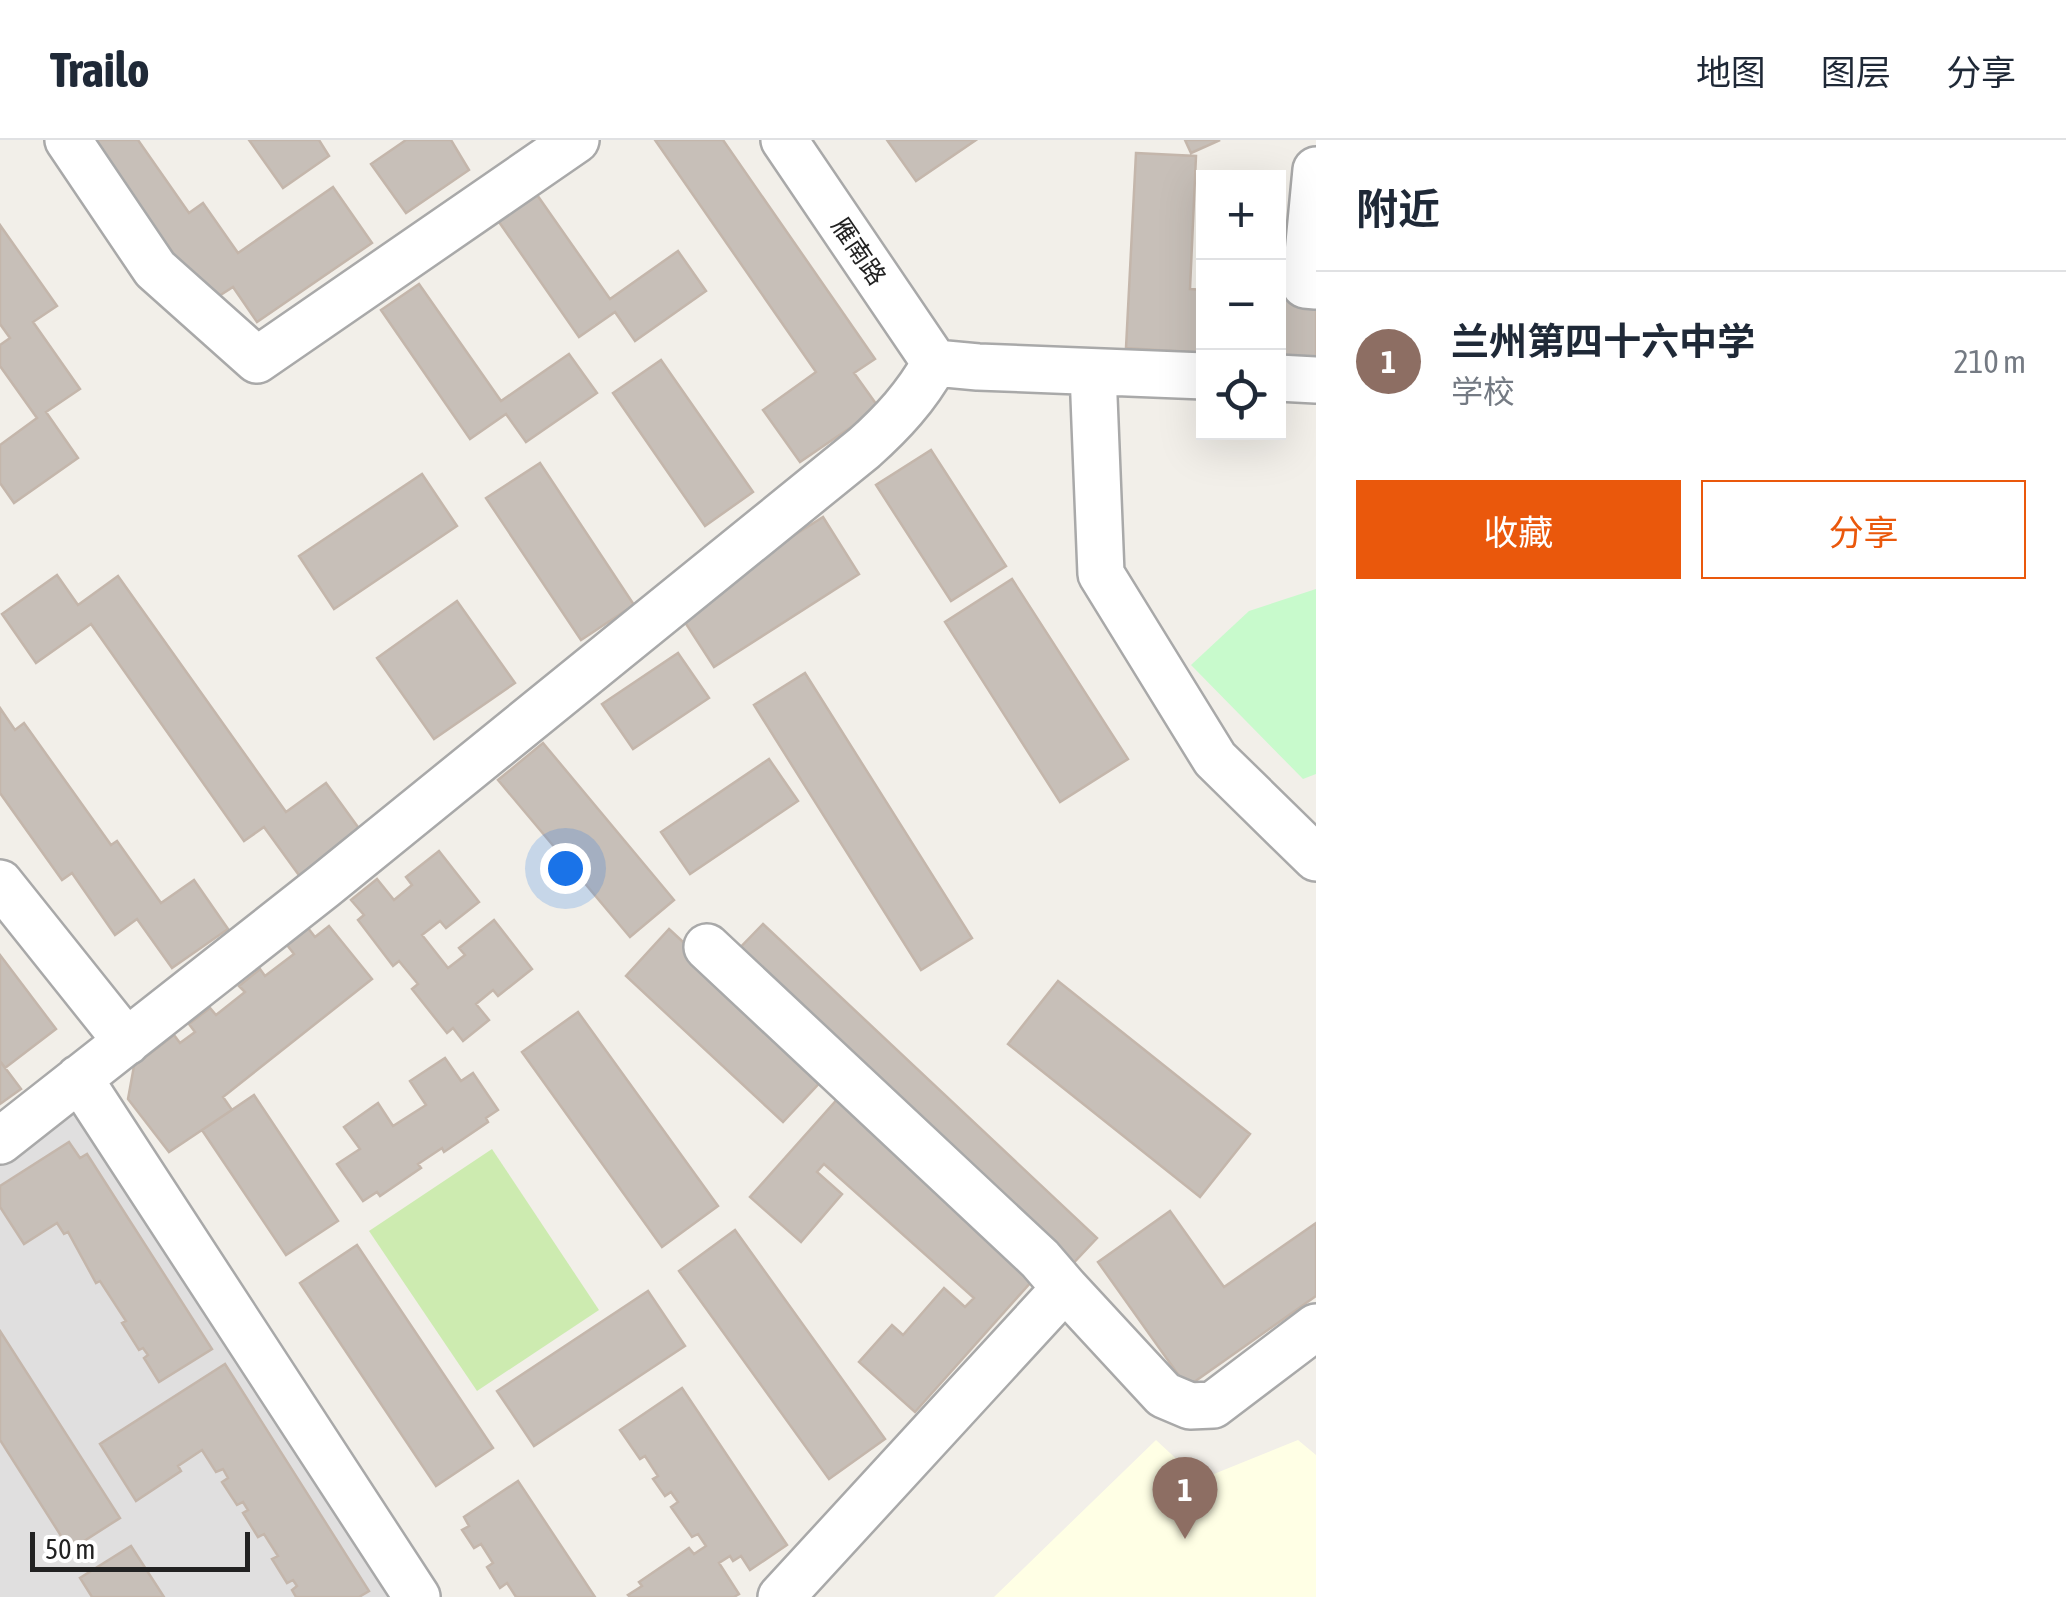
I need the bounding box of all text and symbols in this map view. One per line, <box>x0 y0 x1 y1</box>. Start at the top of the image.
text: Trailo <box>50 42 150 97</box>
text: 地图 <box>1696 52 1766 92</box>
text: 图层 <box>1821 52 1891 92</box>
text: 分享 <box>1946 52 2016 92</box>
map controls <box>1196 170 1286 440</box>
button: + <box>1196 170 1286 260</box>
text: 附近 <box>1356 185 1440 233</box>
street label: 雁南路 <box>826 212 892 290</box>
button: − <box>1196 260 1286 350</box>
text: 兰州第四十六中学 <box>1451 320 1755 363</box>
text: 1 <box>1381 343 1396 380</box>
text: 210 m <box>1953 343 2026 380</box>
button: locate <box>1196 350 1286 440</box>
text: 学校 <box>1451 373 1515 410</box>
button: 收藏 <box>1356 480 1681 579</box>
button: 分享 <box>1701 480 2026 579</box>
your location <box>540 843 591 894</box>
pin: 1 <box>1152 1456 1218 1539</box>
scale bar <box>30 1527 250 1572</box>
text: 50 m <box>45 1533 95 1565</box>

